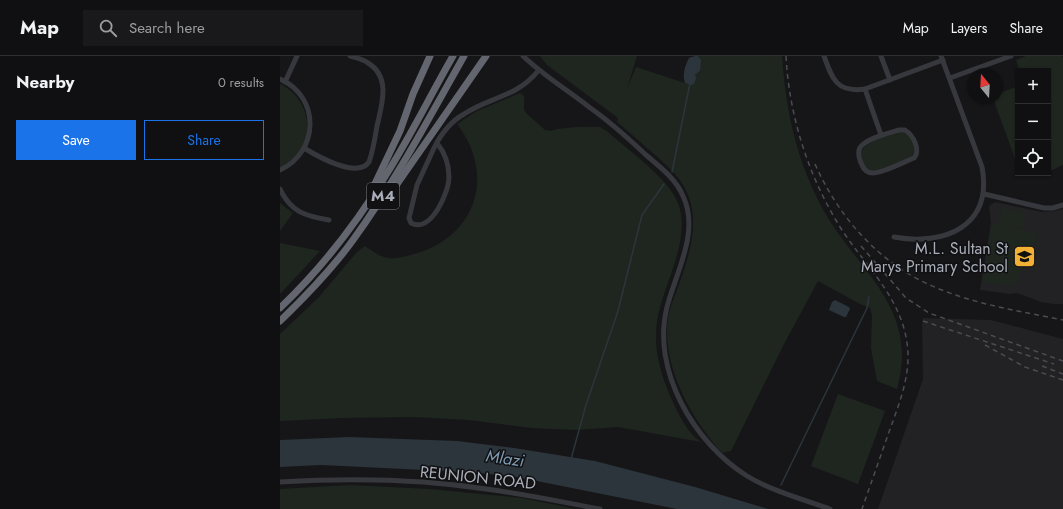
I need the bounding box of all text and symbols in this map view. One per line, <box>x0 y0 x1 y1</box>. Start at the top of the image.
search box <box>83 10 363 46</box>
text: Map <box>20 14 59 41</box>
icon: search <box>97 17 119 39</box>
text: Search here <box>129 17 205 39</box>
text: Map <box>903 18 929 38</box>
text: Layers <box>951 18 987 38</box>
text: Share <box>1009 18 1043 38</box>
north arrow <box>967 68 1003 104</box>
map controls <box>1015 68 1051 176</box>
button: + <box>1015 68 1051 104</box>
text: Nearby <box>16 70 74 94</box>
text: 0 results <box>218 73 264 92</box>
button: − <box>1015 104 1051 140</box>
button: Save <box>16 120 136 160</box>
button: Share <box>144 120 264 160</box>
button: locate <box>1015 140 1051 176</box>
road number: M4 <box>367 183 399 209</box>
place label: M.L. Sultan St Marys Primary School <box>861 237 1008 278</box>
school or university icon: M.L. Sultan St Marys Primary School <box>1011 244 1037 270</box>
water label: Mlazi <box>484 443 526 473</box>
street label: REUNION ROAD <box>419 460 537 495</box>

